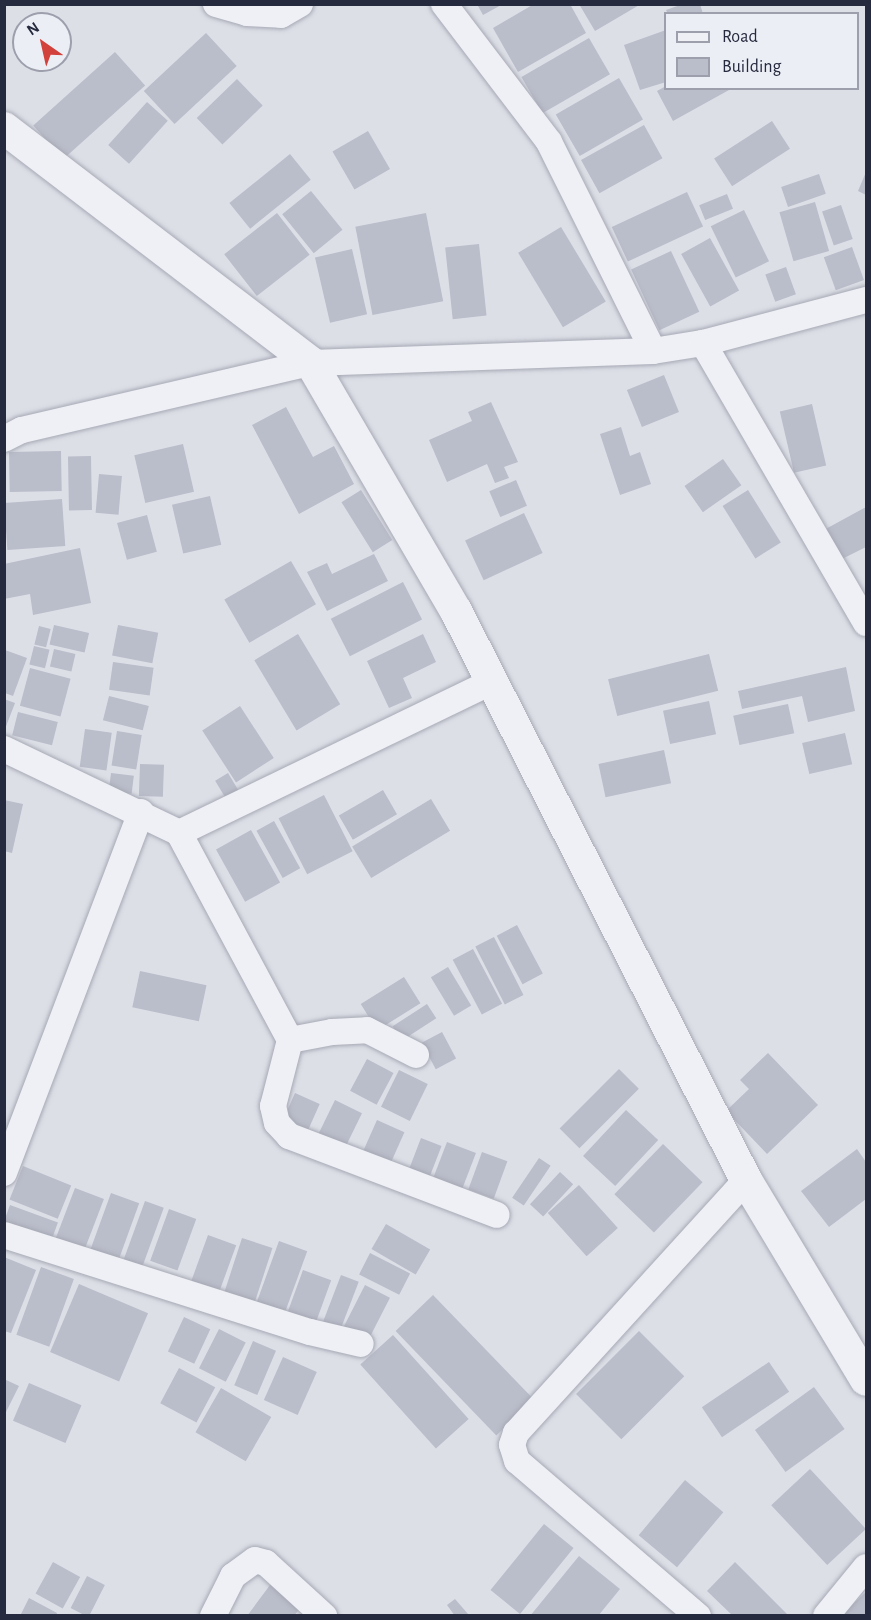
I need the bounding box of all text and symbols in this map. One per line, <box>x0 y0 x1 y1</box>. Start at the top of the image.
north arrow <box>12 12 72 72</box>
legend <box>664 12 859 90</box>
text: N <box>24 19 42 38</box>
text: Road <box>722 28 758 46</box>
text: Building <box>722 58 781 76</box>

